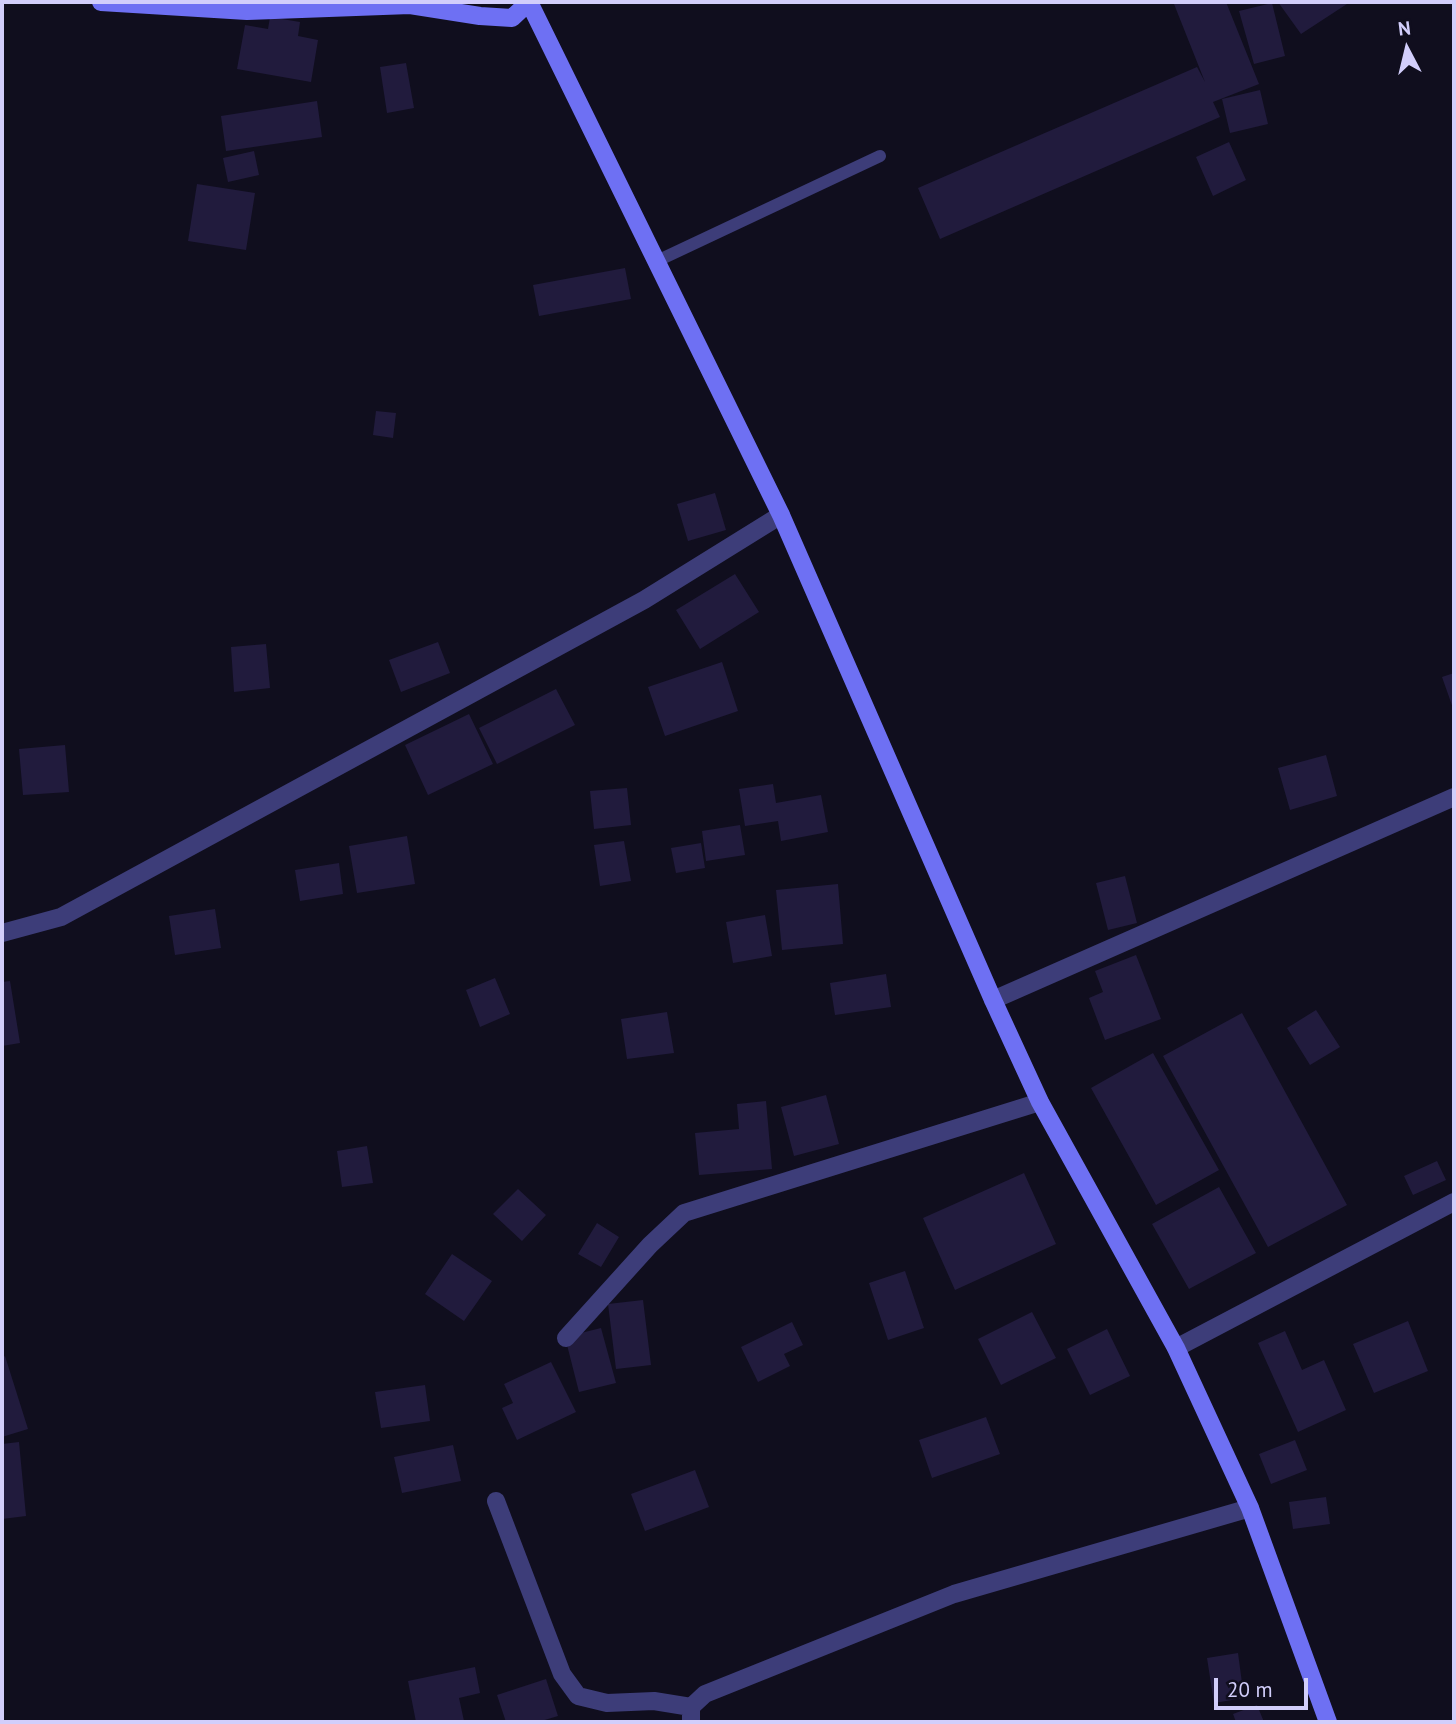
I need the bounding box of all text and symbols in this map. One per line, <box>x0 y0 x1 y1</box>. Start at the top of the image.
north arrow <box>1372 14 1442 84</box>
text: N <box>1397 15 1412 41</box>
scale bar <box>1218 1664 1312 1708</box>
text: 20 m <box>1227 1676 1273 1703</box>

